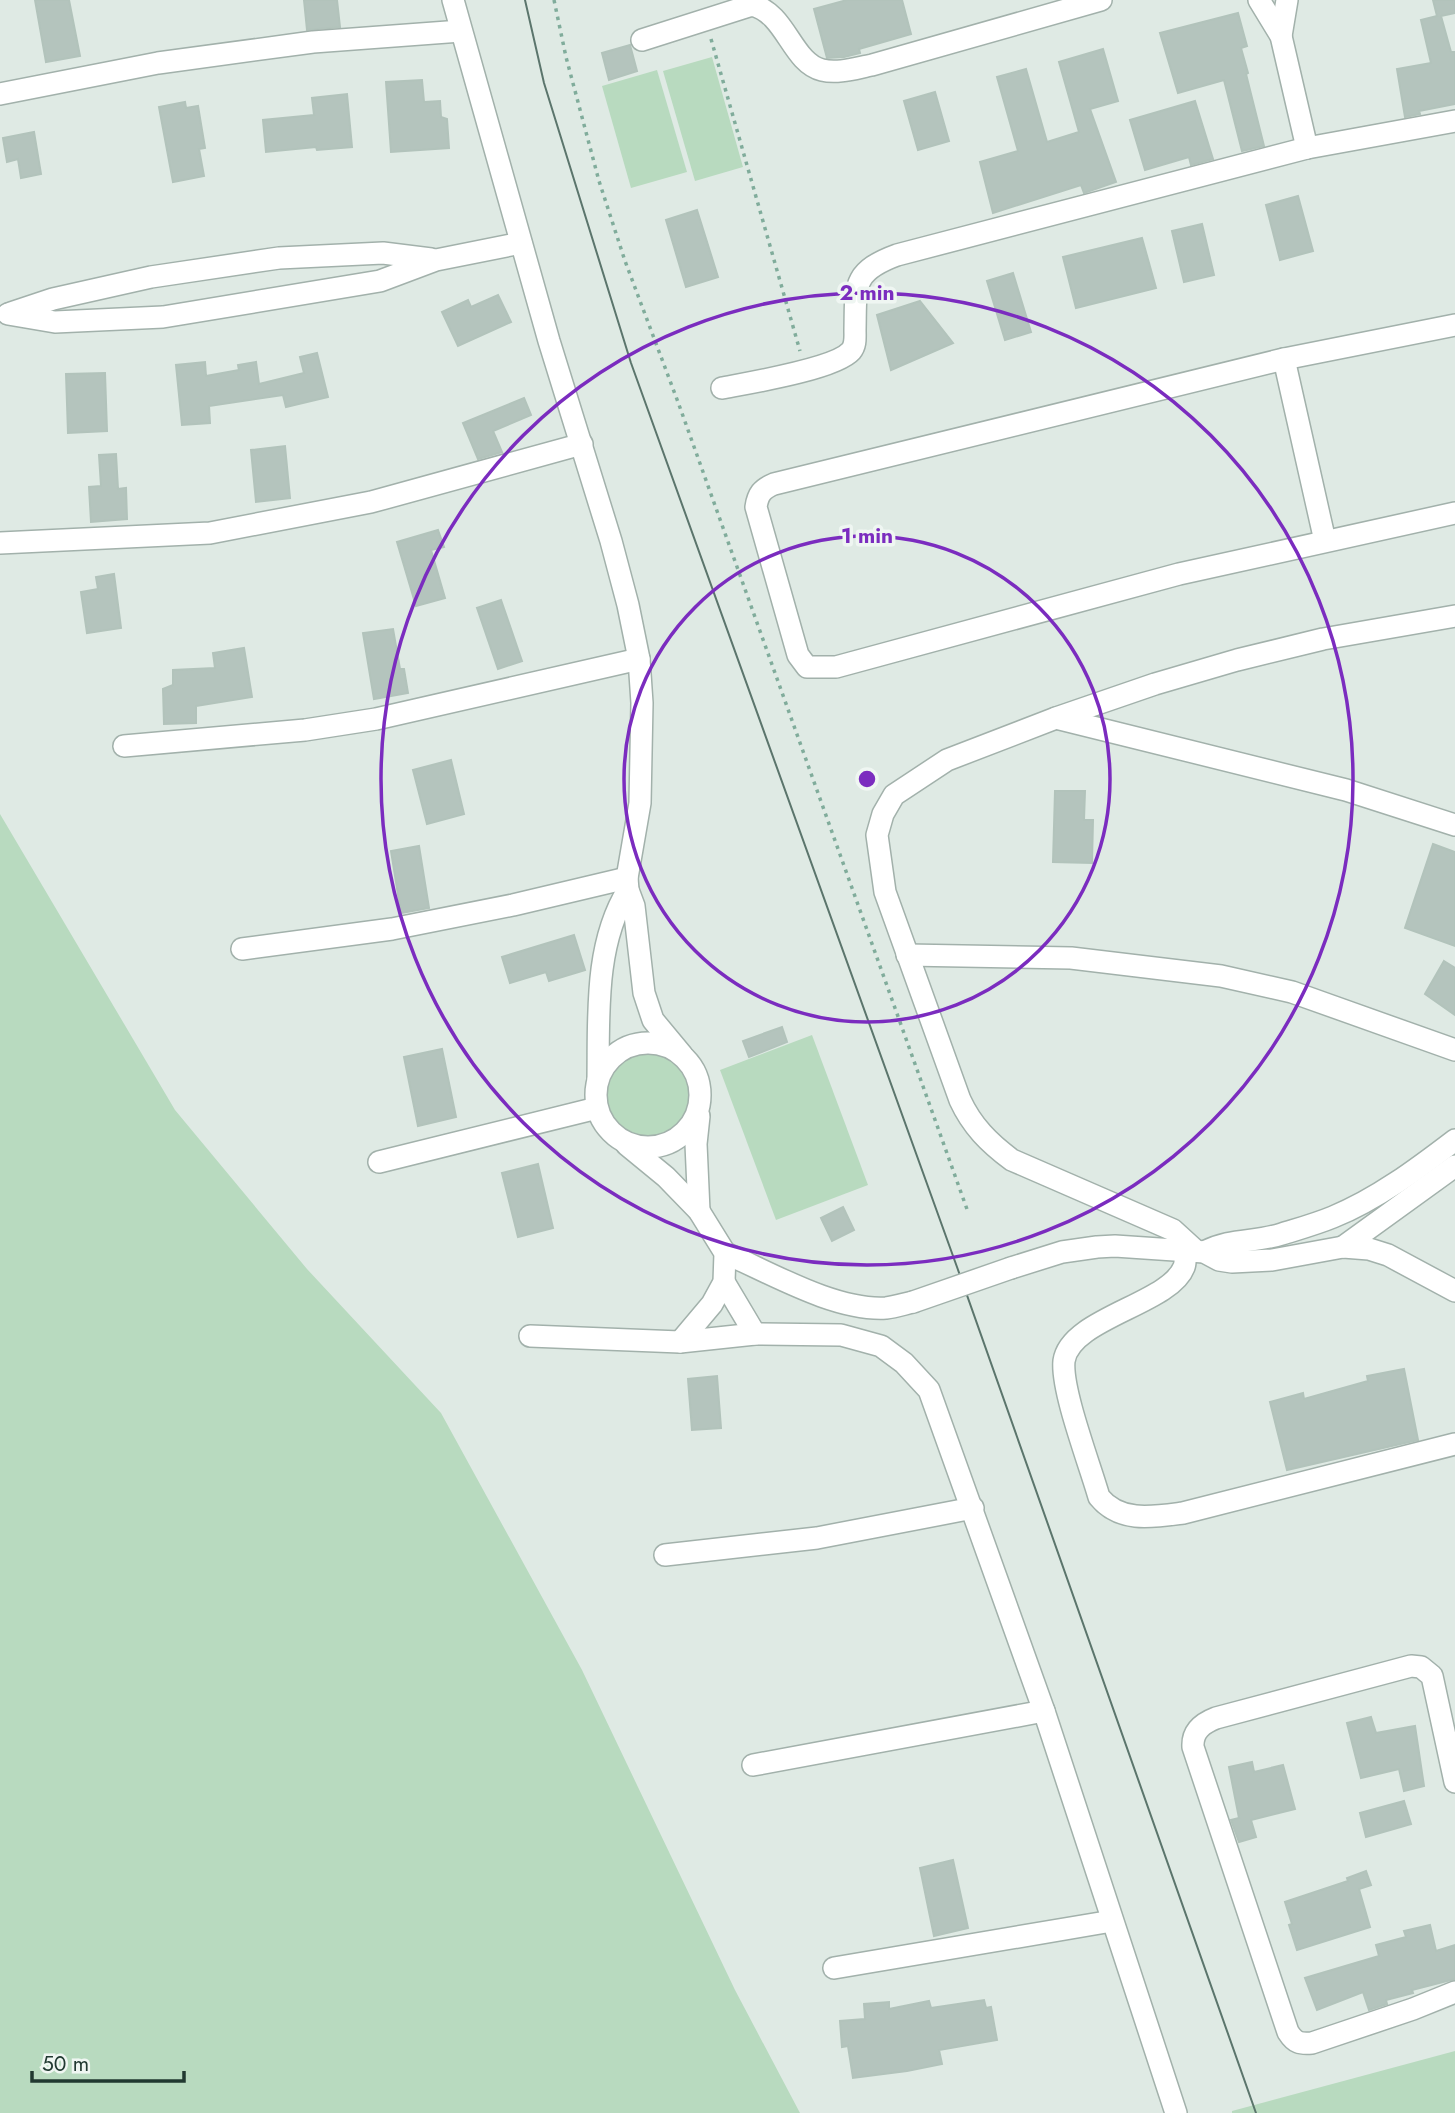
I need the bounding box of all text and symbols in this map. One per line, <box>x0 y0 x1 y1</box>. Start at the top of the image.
text: 2 min <box>839 278 895 308</box>
text: 1 min <box>841 521 893 551</box>
centre of rings <box>855 767 879 791</box>
scale bar <box>32 2039 184 2084</box>
text: 50 m <box>42 2049 89 2079</box>

